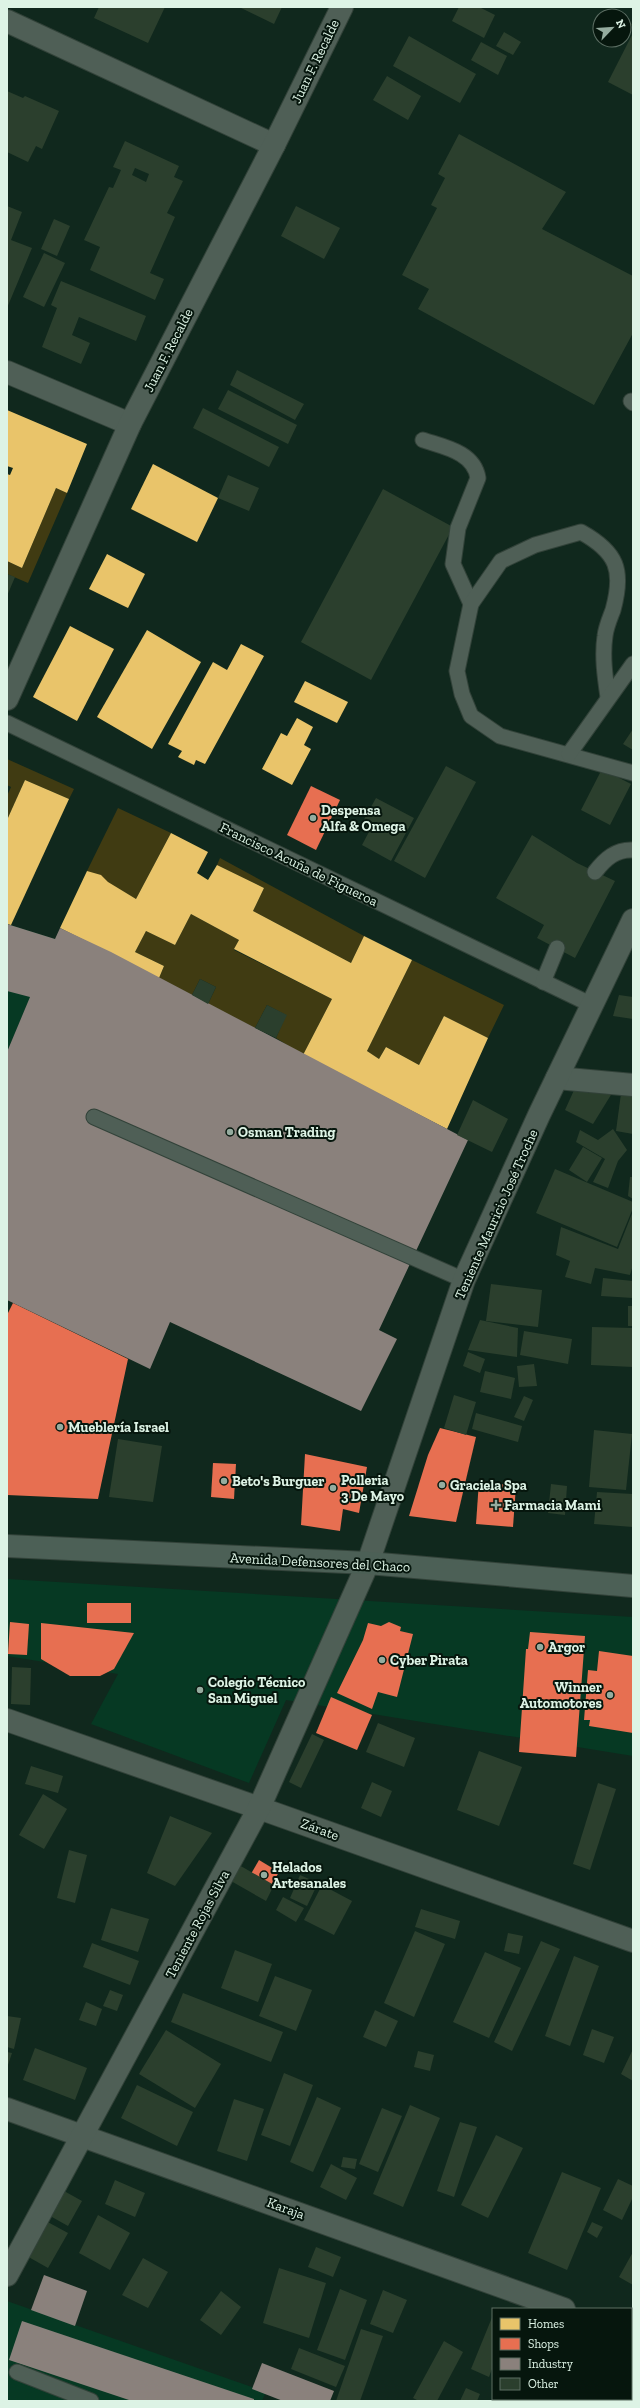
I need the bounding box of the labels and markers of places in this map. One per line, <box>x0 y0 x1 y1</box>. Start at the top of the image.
place label: Despensa Alfa & Omega <box>321 802 406 835</box>
marker: Despensa Alfa & Omega <box>308 813 318 823</box>
place label: Osman Trading <box>238 1124 336 1141</box>
marker: Osman Trading <box>225 1127 235 1137</box>
place label: Mueblería Israel <box>68 1419 169 1436</box>
marker: Mueblería Israel <box>55 1422 65 1432</box>
place label: Polleria 3 De Mayo <box>341 1472 405 1505</box>
place label: Beto's Burguer <box>232 1473 324 1490</box>
marker: Beto's Burguer <box>219 1476 229 1486</box>
place label: Graciela Spa <box>450 1477 527 1494</box>
marker: Graciela Spa <box>437 1480 447 1490</box>
marker: Polleria 3 De Mayo <box>328 1483 338 1493</box>
place label: Farmacia Mami <box>504 1497 601 1514</box>
marker: Farmacia Mami <box>491 1500 501 1510</box>
place label: Argor <box>548 1639 585 1656</box>
marker: Argor <box>535 1642 545 1652</box>
place label: Cyber Pirata <box>390 1652 468 1669</box>
marker: Cyber Pirata <box>377 1655 387 1665</box>
place label: Colegio Técnico San Miguel <box>208 1674 306 1707</box>
place label: Winner Automotores <box>520 1679 603 1712</box>
marker: Colegio Técnico San Miguel <box>195 1685 205 1695</box>
marker: Winner Automotores <box>605 1690 615 1700</box>
place label: Helados Artesanales <box>272 1859 347 1892</box>
marker: Helados Artesanales <box>259 1870 269 1880</box>

